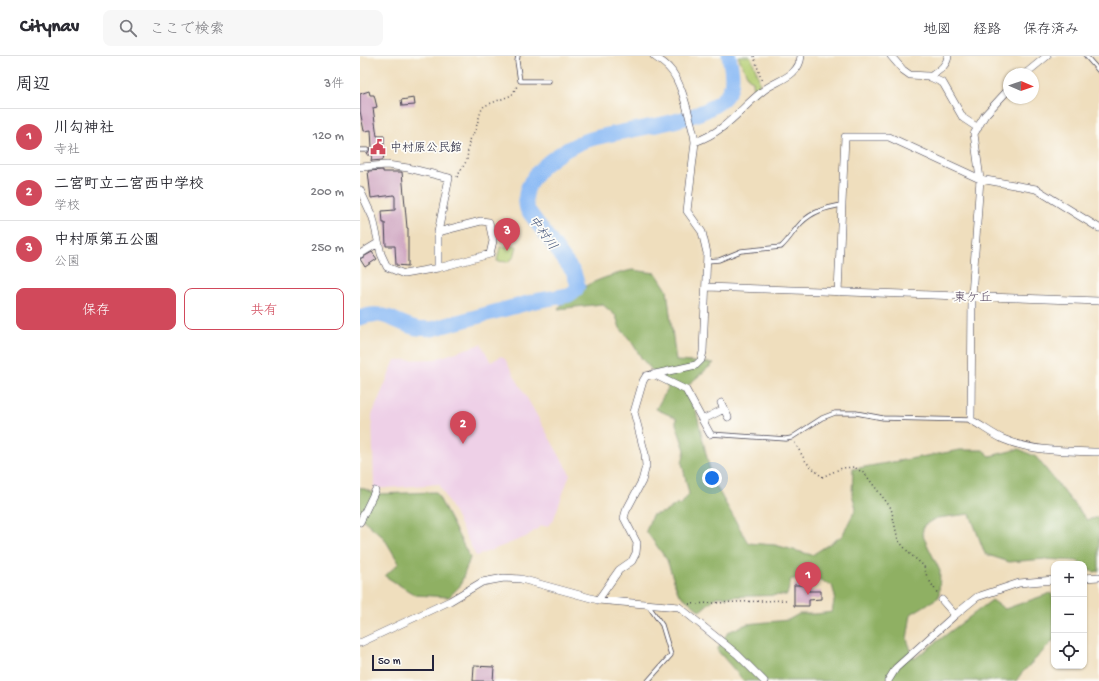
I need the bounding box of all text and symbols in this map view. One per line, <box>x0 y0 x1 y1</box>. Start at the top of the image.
search box <box>103 10 383 46</box>
text: Citynav <box>20 16 79 39</box>
icon: search <box>117 17 139 39</box>
text: ここで検索 <box>149 21 225 39</box>
text: 地図 <box>923 22 951 39</box>
text: 経路 <box>973 22 1001 39</box>
text: 保存済み <box>1023 22 1079 39</box>
north arrow <box>1003 68 1039 104</box>
text: 周辺 <box>16 76 50 96</box>
text: 3件 <box>324 77 344 92</box>
text: 川勾神社 <box>54 120 114 138</box>
text: 1 <box>26 129 32 144</box>
text: 120 m <box>313 129 344 144</box>
public building icon: 中村原公民館 <box>369 138 387 156</box>
place label: 中村原公民館 <box>390 141 462 156</box>
text: 寺社 <box>54 143 80 158</box>
text: 二宮町立二宮西中学校 <box>54 176 204 194</box>
text: 2 <box>26 185 32 200</box>
text: 200 m <box>311 185 344 200</box>
text: 学校 <box>54 199 80 214</box>
water label: 中村川 <box>524 213 560 254</box>
pin: 3 <box>494 218 520 251</box>
text: 中村原第五公園 <box>54 232 159 250</box>
text: 3 <box>26 241 32 256</box>
text: 250 m <box>311 241 344 256</box>
text: 公園 <box>54 255 80 270</box>
button: 保存 <box>16 288 176 330</box>
button: 共有 <box>184 288 344 330</box>
district label: 東ケ丘 <box>953 291 993 306</box>
pin: 2 <box>450 411 476 444</box>
your location <box>702 468 722 488</box>
map controls <box>1051 561 1087 669</box>
button: + <box>1051 561 1087 597</box>
pin: 1 <box>795 562 821 595</box>
button: − <box>1051 597 1087 633</box>
button: locate <box>1051 633 1087 669</box>
scale bar <box>372 653 434 672</box>
text: 50 m <box>378 656 400 668</box>

